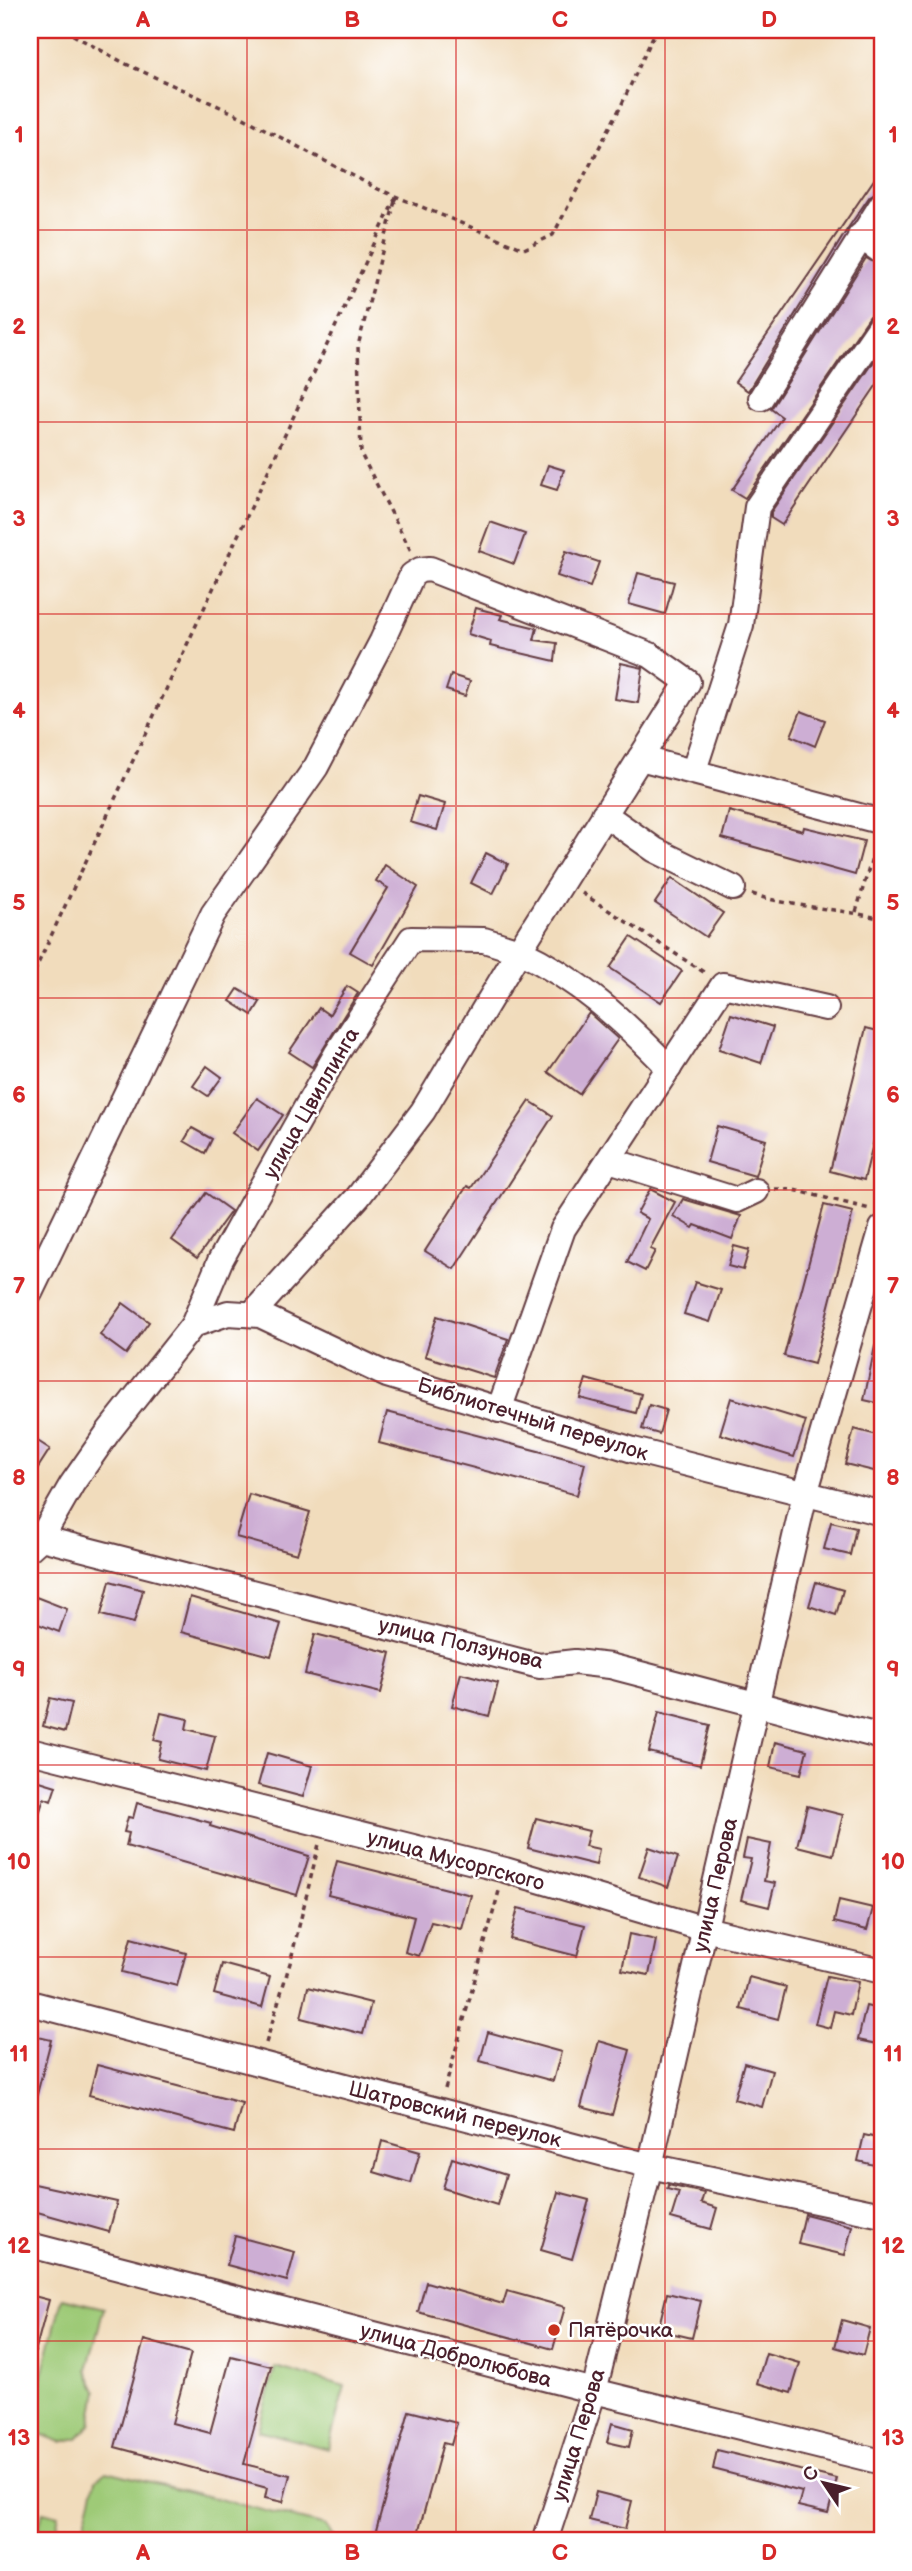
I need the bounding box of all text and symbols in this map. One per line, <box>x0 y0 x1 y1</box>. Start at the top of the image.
text: A <box>135 6 151 34</box>
text: B <box>344 6 360 34</box>
text: C <box>552 6 568 34</box>
text: D <box>761 6 777 34</box>
text: 1 <box>14 121 24 149</box>
text: 1 <box>888 121 898 149</box>
text: 2 <box>12 313 26 341</box>
text: 2 <box>886 313 900 341</box>
text: 3 <box>12 505 26 533</box>
text: 3 <box>886 505 900 533</box>
text: 4 <box>12 697 26 725</box>
text: 4 <box>886 697 900 725</box>
text: 5 <box>12 889 26 917</box>
text: 5 <box>886 889 900 917</box>
street label: улица Цвиллинга <box>258 1023 365 1183</box>
text: 6 <box>12 1081 26 1109</box>
text: 6 <box>886 1081 900 1109</box>
text: 7 <box>13 1272 26 1300</box>
text: 7 <box>887 1272 900 1300</box>
street label: Библиотечный переулок <box>414 1372 651 1467</box>
text: 8 <box>12 1464 26 1492</box>
text: 8 <box>886 1464 900 1492</box>
street label: улица Ползунова <box>376 1612 546 1675</box>
text: 9 <box>12 1656 26 1684</box>
text: 9 <box>886 1656 900 1684</box>
street label: улица Перова <box>688 1815 743 1955</box>
street label: улица Мусоргского <box>364 1825 547 1896</box>
text: 10 <box>7 1848 31 1876</box>
text: 10 <box>881 1848 905 1876</box>
text: 11 <box>9 2040 29 2068</box>
text: 11 <box>883 2040 903 2068</box>
street label: Шатровский переулок <box>346 2076 564 2153</box>
text: 12 <box>7 2232 31 2260</box>
text: 12 <box>881 2232 905 2260</box>
street label: улица Добролюбова <box>357 2318 555 2393</box>
place label: Пятёрочка <box>568 2318 674 2343</box>
marker: Пятёрочка <box>546 2322 562 2338</box>
street label: улица Перова <box>546 2365 611 2505</box>
text: 13 <box>7 2424 31 2452</box>
text: 13 <box>881 2424 905 2452</box>
north arrow <box>790 2448 860 2518</box>
text: С <box>798 2462 825 2486</box>
text: A <box>135 2539 151 2567</box>
text: B <box>344 2539 360 2567</box>
text: C <box>552 2539 568 2567</box>
text: D <box>761 2539 777 2567</box>

